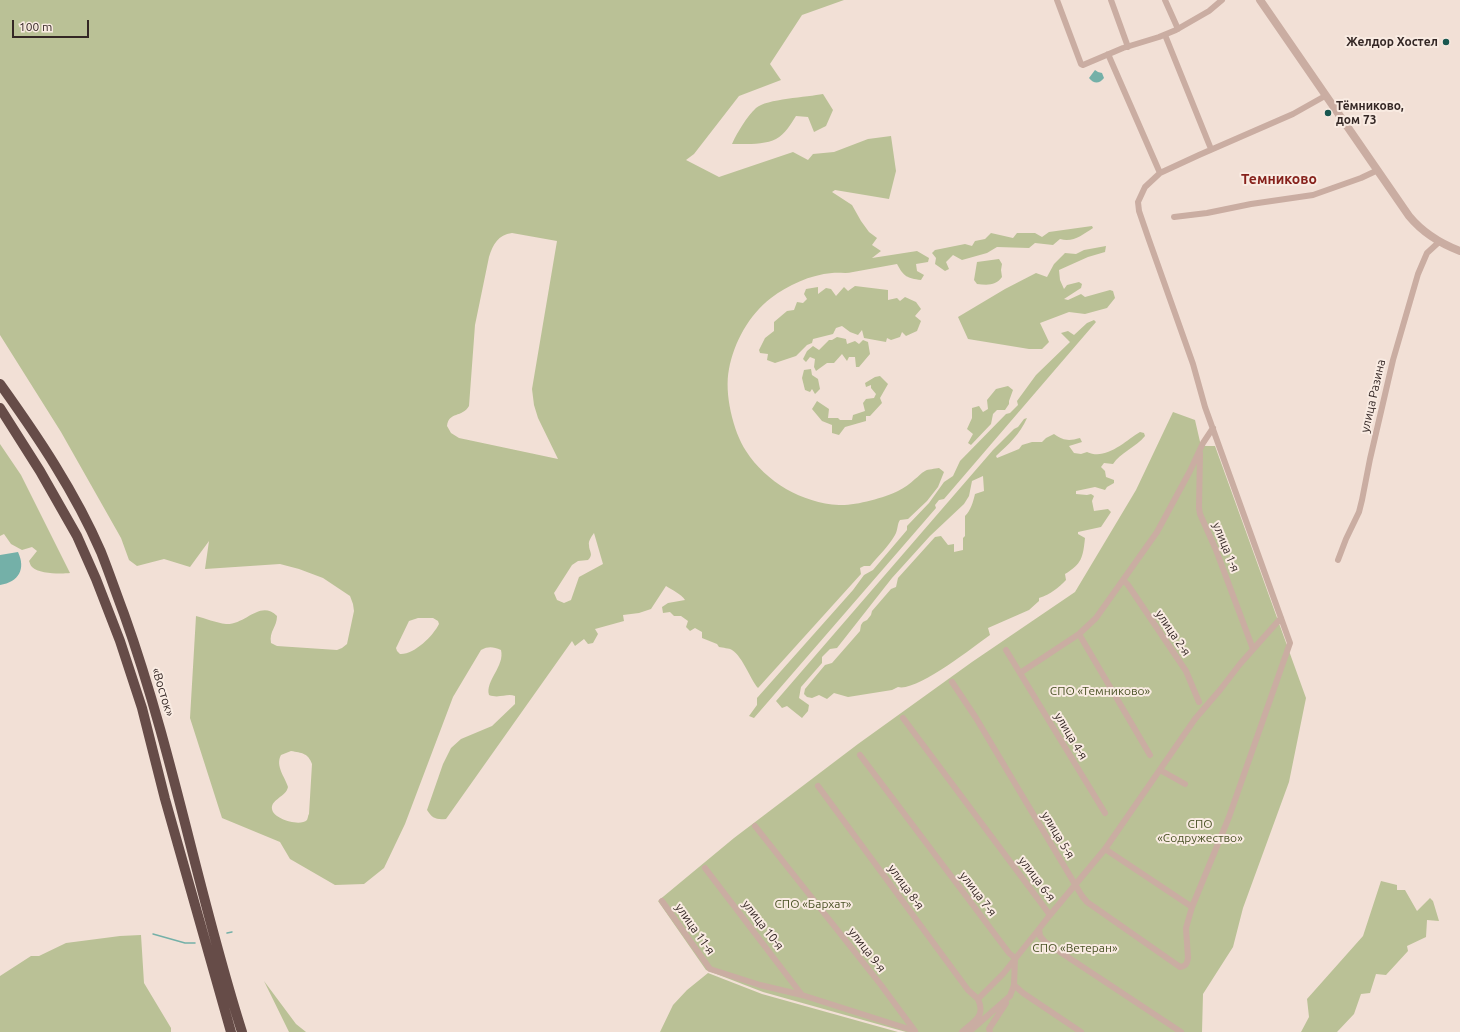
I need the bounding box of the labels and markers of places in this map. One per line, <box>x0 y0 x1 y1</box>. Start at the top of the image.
place label: Желдор Хостел <box>1346 35 1438 49</box>
marker: Желдор Хостел <box>1441 37 1451 47</box>
place label: Тёмниково, дом 73 <box>1336 99 1404 127</box>
marker: Тёмниково, дом 73 <box>1323 108 1333 118</box>

